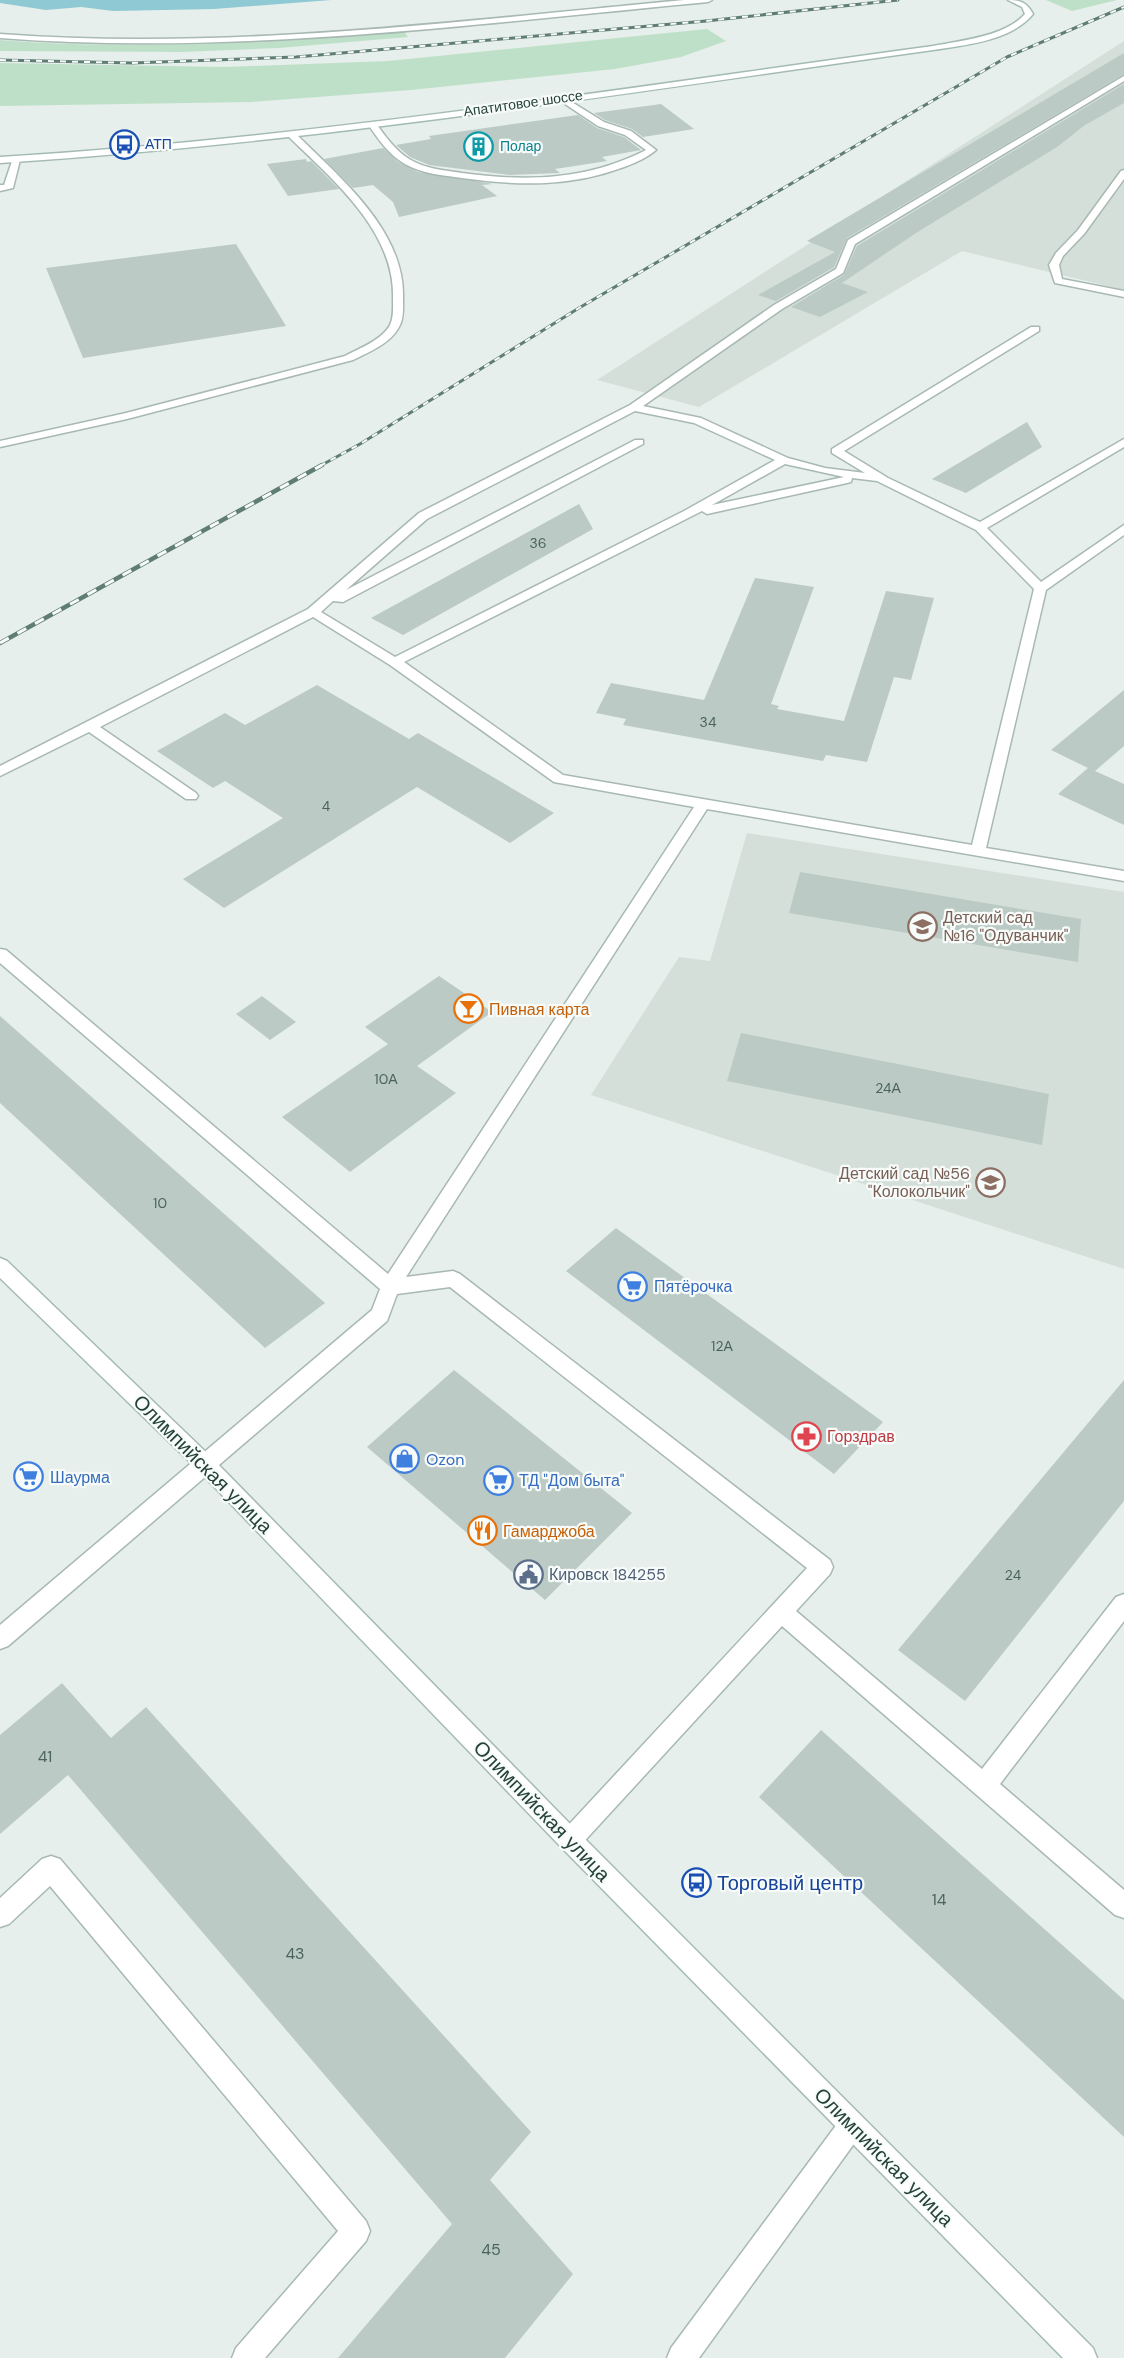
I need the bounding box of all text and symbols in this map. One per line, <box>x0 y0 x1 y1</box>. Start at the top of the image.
street label: Апатитовое шоссе <box>462 86 584 120</box>
bus stop icon: АТП <box>108 128 140 160</box>
building icon: Полар <box>463 130 495 162</box>
place label: АТП <box>145 135 172 153</box>
place label: Полар <box>500 137 541 155</box>
house number: 36 <box>529 534 547 552</box>
house number: 34 <box>700 713 717 731</box>
house number: 4 <box>322 797 331 815</box>
place label: Детский сад №16 "Одуванчик" <box>943 907 1069 946</box>
school or university icon: Детский сад №16 "Одуванчик" <box>906 910 938 942</box>
bar icon: Пивная карта <box>452 993 484 1025</box>
place label: Пивная карта <box>489 999 590 1020</box>
house number: 10А <box>374 1070 398 1088</box>
house number: 24А <box>875 1079 901 1097</box>
place label: Детский сад №56 "Колокольчик" <box>839 1163 970 1202</box>
school or university icon: Детский сад №56 "Колокольчик" <box>975 1166 1007 1198</box>
house number: 10 <box>153 1194 167 1212</box>
supermarket icon: Пятёрочка <box>617 1270 649 1302</box>
place label: Пятёрочка <box>654 1276 733 1297</box>
house number: 12А <box>711 1337 734 1355</box>
street label: Олимпийская улица <box>128 1389 279 1540</box>
pharmacy icon: Горздрав <box>790 1420 822 1452</box>
place label: Горздрав <box>827 1426 895 1447</box>
shop icon: Ozon <box>389 1443 421 1475</box>
place label: Ozon <box>426 1449 464 1470</box>
supermarket icon: Шаурма <box>13 1461 45 1493</box>
supermarket icon: ТД "Дом быта" <box>482 1464 514 1496</box>
place label: Шаурма <box>50 1467 110 1488</box>
place label: ТД "Дом быта" <box>519 1470 625 1491</box>
restaurant icon: Гамарджоба <box>466 1515 498 1547</box>
place label: Гамарджоба <box>503 1521 595 1542</box>
public building icon: Кировск 184255 <box>512 1558 544 1590</box>
place label: Кировск 184255 <box>549 1564 666 1585</box>
house number: 24 <box>1005 1566 1022 1584</box>
street label: Олимпийская улица <box>468 1735 617 1888</box>
house number: 41 <box>38 1746 52 1767</box>
bus stop icon: Торговый центр <box>680 1867 712 1899</box>
place label: Торговый центр <box>717 1870 863 1896</box>
house number: 14 <box>932 1889 947 1910</box>
house number: 43 <box>285 1943 305 1964</box>
street label: Олимпийская улица <box>809 2082 960 2233</box>
house number: 45 <box>481 2239 501 2260</box>

